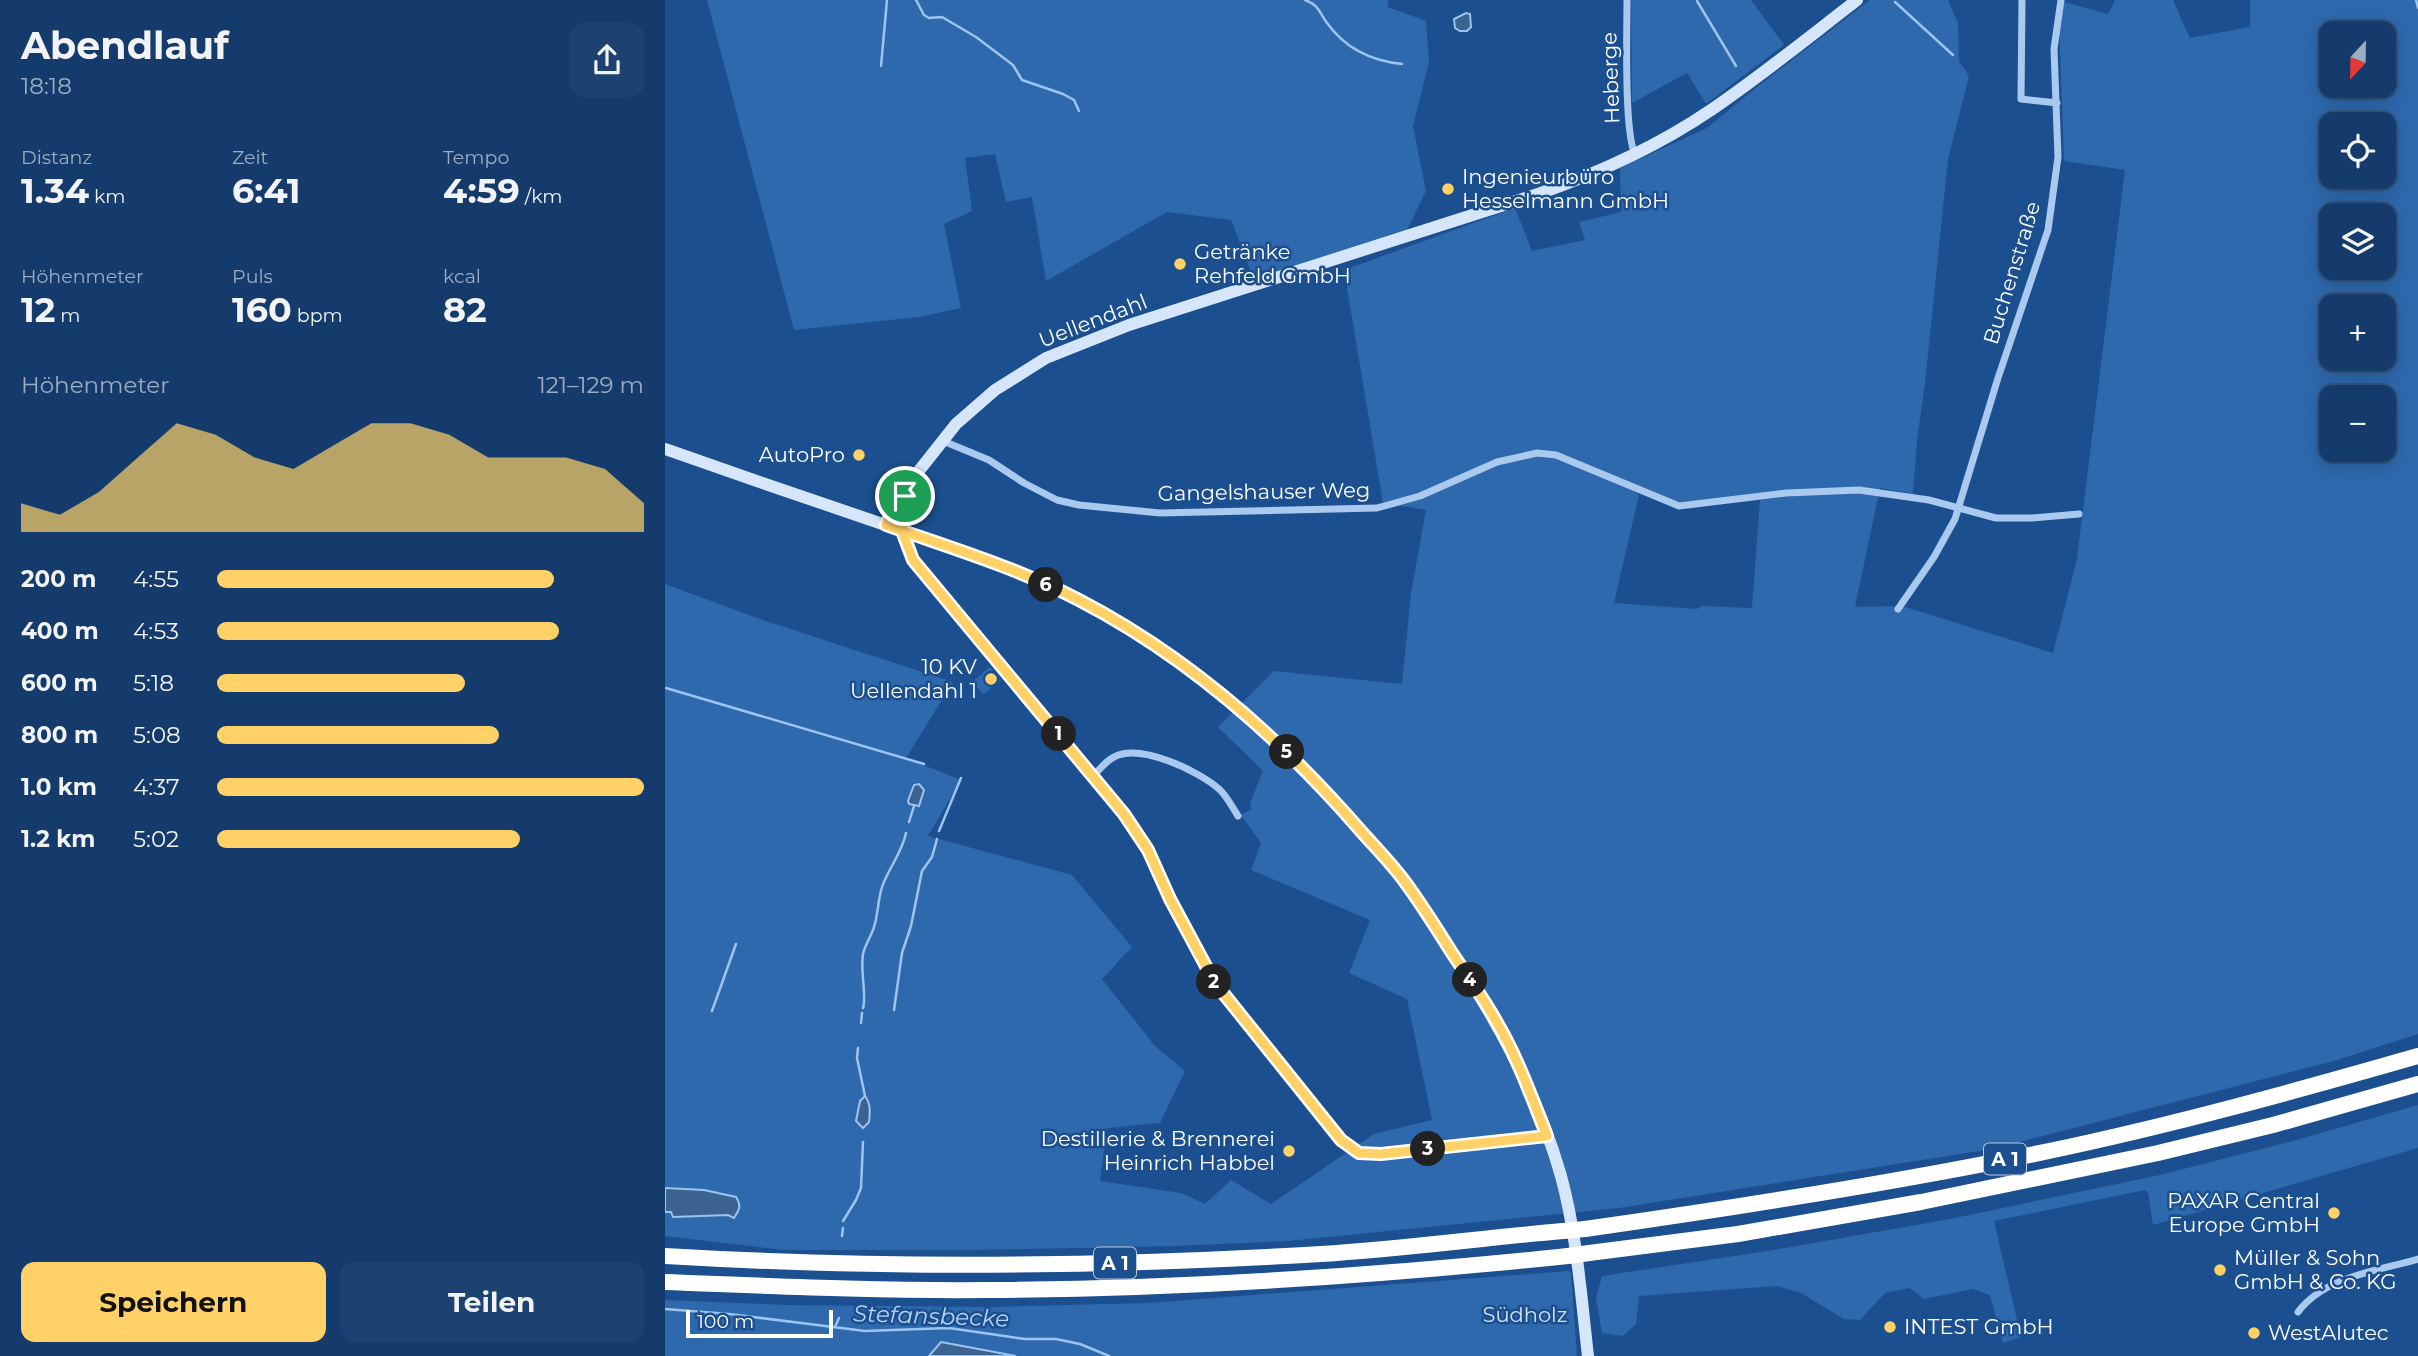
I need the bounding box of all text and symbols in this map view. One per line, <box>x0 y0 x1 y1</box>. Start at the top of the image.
north arrow <box>2319 21 2396 98</box>
map controls <box>2319 21 2396 462</box>
text: Abendlauf <box>21 22 229 69</box>
button: share <box>570 23 644 97</box>
street label: Heberge <box>1596 32 1625 124</box>
text: 18:18 <box>21 72 72 100</box>
button: locate <box>2319 112 2396 189</box>
text: Distanz <box>21 146 92 169</box>
text: Zeit <box>232 146 268 169</box>
text: Tempo <box>443 146 509 169</box>
place label: Ingenieurbüro Hesselmann GmbH <box>1462 164 1669 213</box>
text: 1.34 <box>21 169 89 212</box>
text: 6:41 <box>232 169 300 212</box>
text: 4:59 <box>443 169 520 212</box>
marker: Ingenieurbüro Hesselmann GmbH <box>1440 181 1456 197</box>
text: km <box>89 185 125 208</box>
text: /km <box>520 185 563 208</box>
street label: Buchenstraße <box>1978 198 2045 347</box>
button: layers <box>2319 203 2396 280</box>
place label: Getränke Rehfeld GmbH <box>1194 239 1351 288</box>
marker: Getränke Rehfeld GmbH <box>1172 256 1188 272</box>
text: Höhenmeter <box>21 265 144 288</box>
text: Puls <box>232 265 273 288</box>
text: kcal <box>443 265 481 288</box>
text: 12 <box>21 288 55 331</box>
text: 160 <box>232 288 292 331</box>
text: 82 <box>443 288 487 331</box>
street label: Uellendahl <box>1035 288 1150 353</box>
button: + <box>2319 294 2396 371</box>
text: m <box>55 304 81 327</box>
text: bpm <box>292 304 343 327</box>
text: Höhenmeter <box>21 371 169 399</box>
text: 121–129 m <box>537 371 644 399</box>
button: − <box>2319 385 2396 462</box>
place label: AutoPro <box>759 442 845 467</box>
marker: AutoPro <box>851 447 867 463</box>
pin <box>875 466 935 526</box>
icon: arrive <box>886 477 924 515</box>
street label: Gangelshauser Weg <box>1157 477 1370 506</box>
text: 200 m <box>21 565 96 593</box>
text: 4:55 <box>133 565 179 593</box>
pin: 6 <box>1029 568 1063 602</box>
text: 6 <box>1039 573 1052 596</box>
text: 400 m <box>21 617 99 645</box>
text: 4:53 <box>133 617 179 645</box>
place label: 10 KV Uellendahl 1 <box>850 654 977 703</box>
text: 600 m <box>21 669 98 697</box>
text: 5:18 <box>133 669 174 697</box>
marker: 10 KV Uellendahl 1 <box>983 671 999 687</box>
pin: 1 <box>1041 716 1077 752</box>
text: 800 m <box>21 721 98 749</box>
text: 5:08 <box>133 721 181 749</box>
text: 1 <box>1055 722 1062 745</box>
pin: 5 <box>1269 734 1305 770</box>
text: 5 <box>1281 740 1292 763</box>
text: 1.0 km <box>21 773 97 801</box>
text: 4:37 <box>133 773 179 801</box>
text: 1.2 km <box>21 825 95 853</box>
text: 5:02 <box>133 825 179 853</box>
pin: 4 <box>1453 962 1487 998</box>
pin: 2 <box>1197 964 1231 1000</box>
text: 4 <box>1463 968 1476 991</box>
text: 2 <box>1208 970 1219 993</box>
place label: Destillerie & Brennerei Heinrich Habbel <box>1041 1126 1275 1175</box>
pin: 3 <box>1411 1132 1445 1166</box>
text: 3 <box>1422 1137 1433 1160</box>
marker: Destillerie & Brennerei Heinrich Habbel <box>1281 1143 1297 1159</box>
road number: A 1 <box>1984 1144 2026 1175</box>
place label: PAXAR Central Europe GmbH <box>2167 1188 2320 1237</box>
marker: PAXAR Central Europe GmbH <box>2326 1205 2342 1221</box>
place label: Müller & Sohn GmbH & Co. KG <box>2234 1245 2396 1294</box>
road number: A 1 <box>1094 1247 1136 1278</box>
button: Speichern <box>21 1262 326 1342</box>
button: Teilen <box>340 1262 644 1342</box>
marker: Müller & Sohn GmbH & Co. KG <box>2212 1262 2228 1278</box>
water label: Stefansbecke <box>852 1299 1010 1333</box>
park label: Südholz <box>1482 1302 1568 1327</box>
scale bar <box>686 1307 833 1339</box>
text: 100 m <box>697 1310 754 1333</box>
place label: INTEST GmbH <box>1904 1314 2054 1339</box>
marker: INTEST GmbH <box>1882 1319 1898 1335</box>
place label: WestAlutec <box>2268 1320 2389 1345</box>
marker: WestAlutec <box>2246 1325 2262 1341</box>

